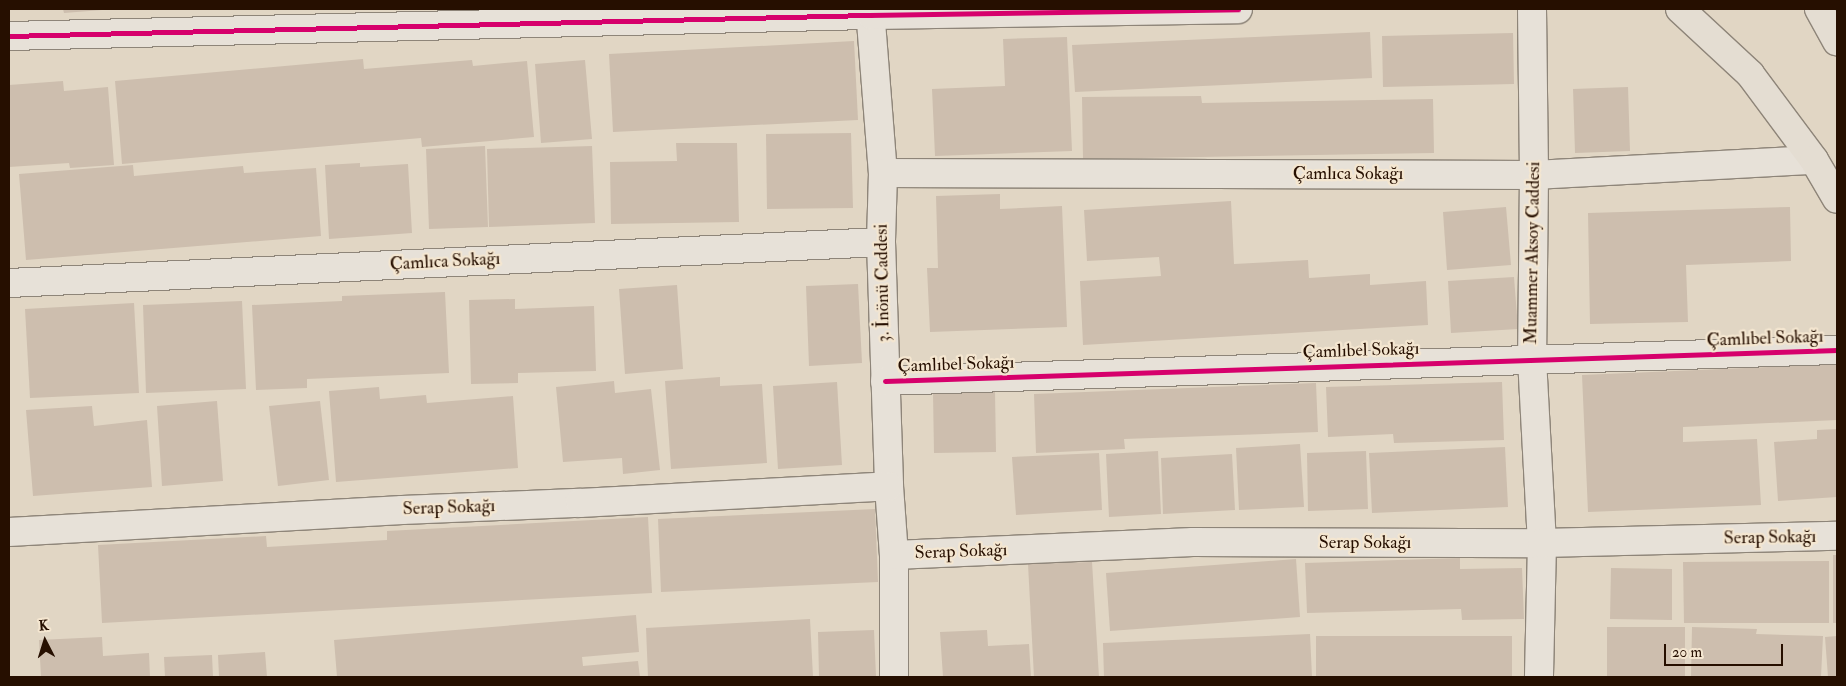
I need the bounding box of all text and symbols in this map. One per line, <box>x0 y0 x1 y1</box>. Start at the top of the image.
street label: Muammer Aksoy Caddesi <box>1521 161 1545 345</box>
street label: Çamlıca Sokağı <box>1293 163 1403 185</box>
street label: 3. İnönü Caddesi <box>871 224 895 342</box>
street label: Çamlıca Sokağı <box>389 248 501 276</box>
street label: Çamlıbel Sokağı <box>1706 326 1824 352</box>
street label: Çamlıbel Sokağı <box>1302 338 1420 364</box>
street label: Çamlıbel Sokağı <box>897 352 1015 378</box>
street label: Serap Sokağı <box>402 496 496 520</box>
street label: Serap Sokağı <box>1724 526 1816 550</box>
street label: Serap Sokağı <box>1319 532 1411 554</box>
street label: Serap Sokağı <box>914 540 1008 564</box>
north arrow <box>20 616 70 666</box>
text: K <box>38 617 49 634</box>
scale bar <box>1666 634 1785 666</box>
text: 20 m <box>1672 643 1702 662</box>

